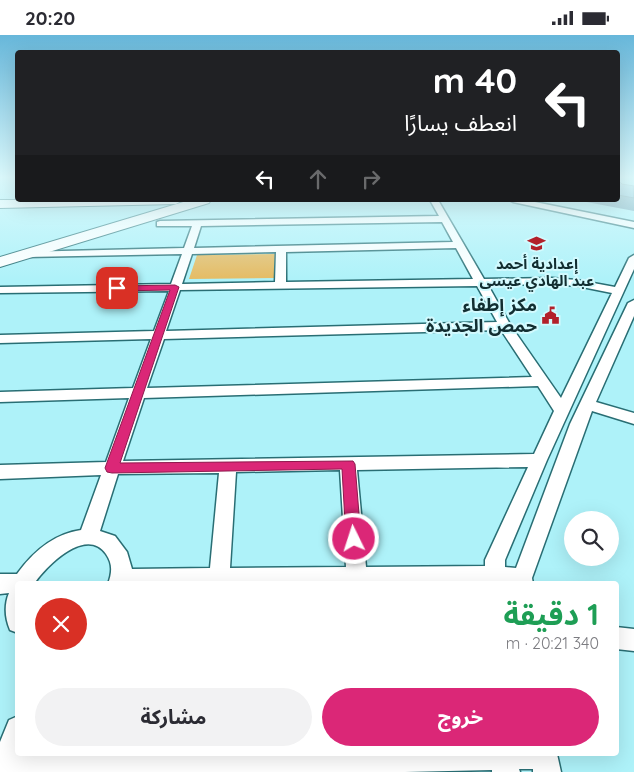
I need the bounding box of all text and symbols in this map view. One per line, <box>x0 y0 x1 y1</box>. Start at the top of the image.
text: 20:20 <box>25 6 75 30</box>
text: 40 m <box>433 58 517 102</box>
icon: left <box>535 70 600 135</box>
text: انعطف يسارًا <box>404 109 517 137</box>
icon: left <box>251 165 279 193</box>
icon: ahead <box>304 165 332 193</box>
icon: right <box>357 165 385 193</box>
school or university icon: إعدادية أحمد عبد الهادي عيسى <box>527 233 547 253</box>
place label: إعدادية أحمد عبد الهادي عيسى <box>480 254 594 292</box>
pin <box>96 267 138 309</box>
icon: arrive <box>103 274 131 302</box>
place label: مكز إطفاء حمص الجديدة <box>426 293 537 337</box>
public building icon: مكز إطفاء حمص الجديدة <box>541 305 561 325</box>
map controls <box>564 511 619 566</box>
button: search <box>564 511 619 566</box>
position arrow <box>327 512 379 564</box>
text: 1 دقيقة <box>503 595 599 633</box>
button: close <box>35 598 87 650</box>
text: 340 m · 20:21 <box>506 633 599 653</box>
button: مشاركة <box>35 688 312 746</box>
button: خروج <box>322 688 599 746</box>

